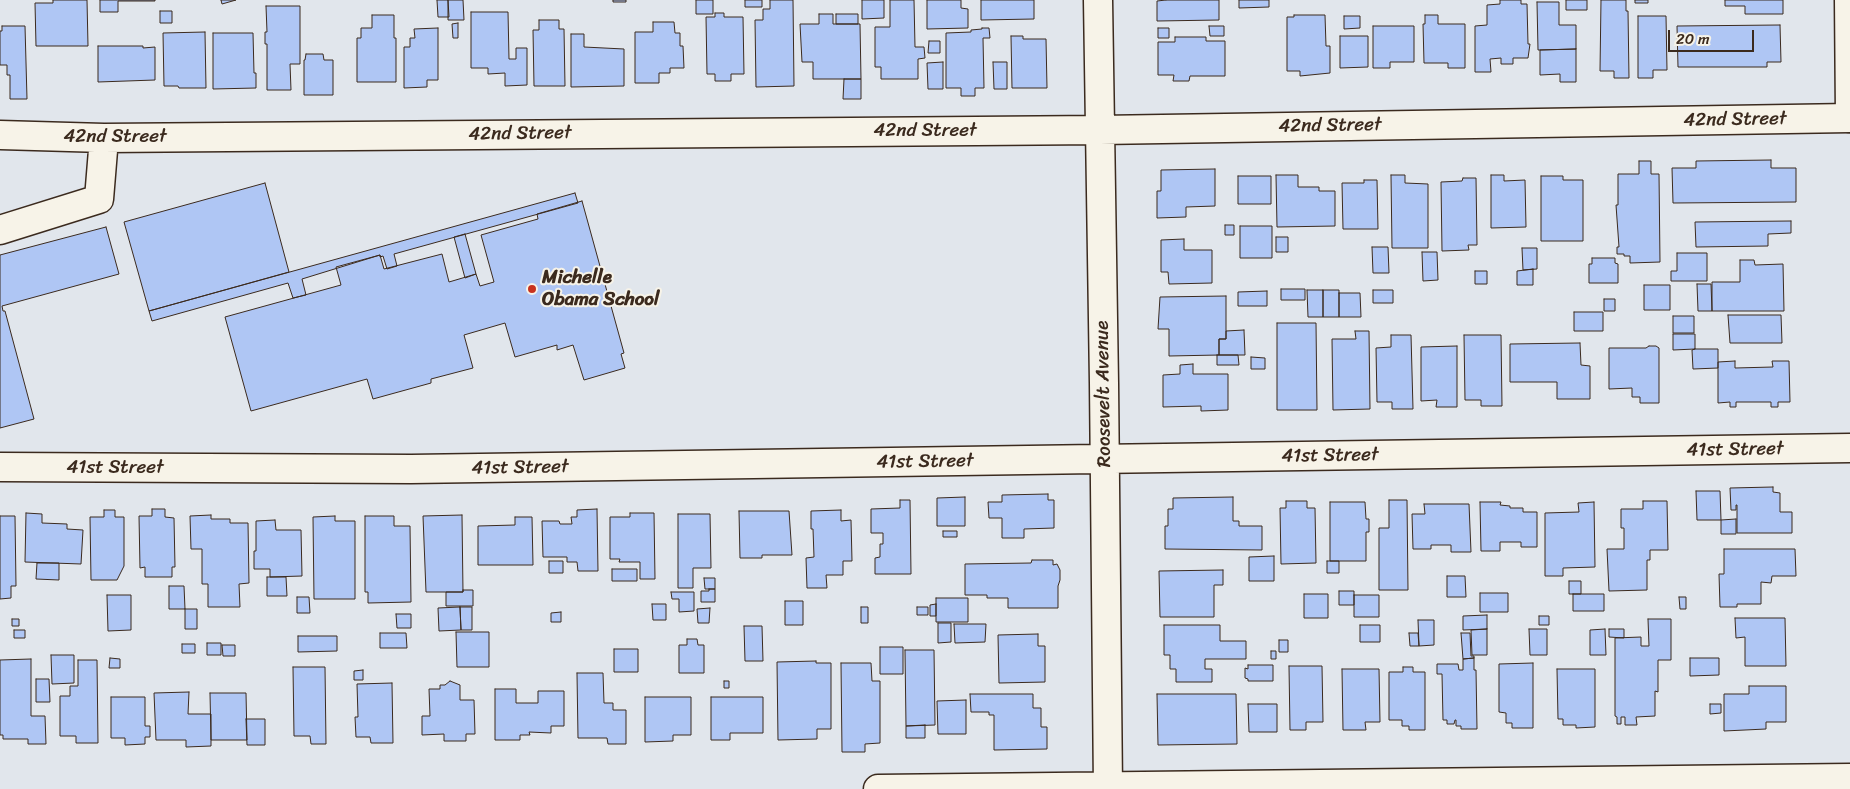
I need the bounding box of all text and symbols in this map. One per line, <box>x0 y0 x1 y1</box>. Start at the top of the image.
scale bar <box>1670 20 1756 52</box>
text: 20 m <box>1676 26 1710 52</box>
street label: 42nd Street <box>1683 108 1787 132</box>
street label: 42nd Street <box>1278 114 1382 138</box>
street label: 42nd Street <box>873 120 977 142</box>
street label: 42nd Street <box>468 122 572 146</box>
street label: 42nd Street <box>63 126 167 148</box>
place label: Michelle Obama School <box>542 267 659 311</box>
marker: Michelle Obama School <box>526 283 538 295</box>
street label: Roosevelt Avenue <box>1091 320 1117 468</box>
street label: 41st Street <box>1686 438 1784 462</box>
street label: 41st Street <box>1281 444 1379 468</box>
street label: 41st Street <box>876 450 974 474</box>
street label: 41st Street <box>471 456 569 480</box>
street label: 41st Street <box>66 457 164 479</box>

